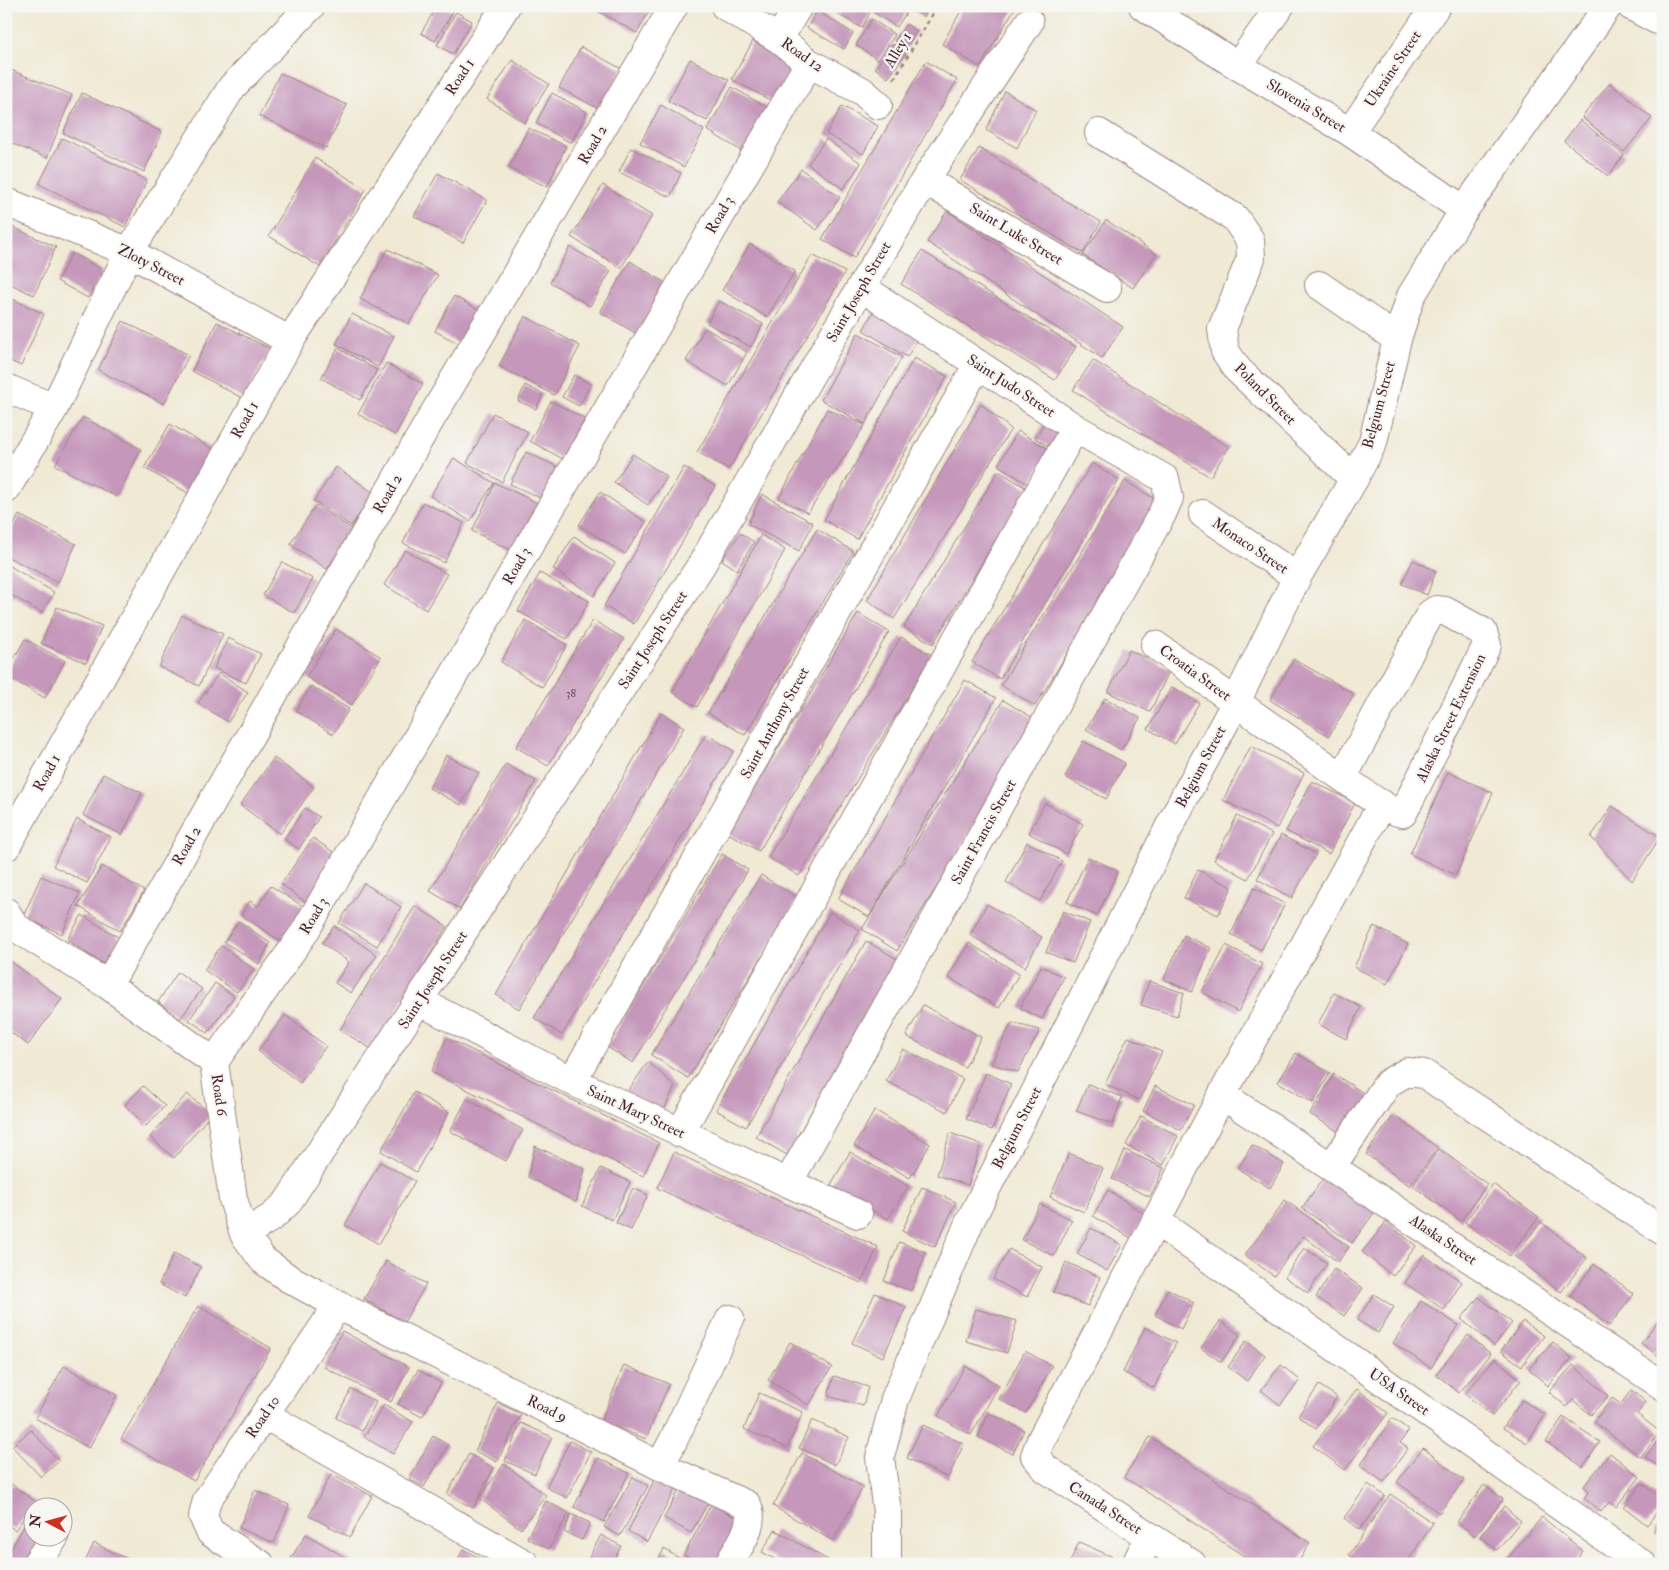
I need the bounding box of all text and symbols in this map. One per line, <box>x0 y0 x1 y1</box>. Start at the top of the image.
street label: Ukraine Street <box>1360 27 1426 111</box>
street label: Alley 1 <box>879 29 916 72</box>
street label: Road 12 <box>777 34 827 77</box>
street label: Road 1 <box>441 55 479 99</box>
street label: Slovenia Street <box>1263 75 1349 137</box>
street label: Road 2 <box>574 122 612 168</box>
street label: Road 3 <box>702 193 738 237</box>
street label: Saint Luke Street <box>966 199 1066 269</box>
street label: Saint Joseph Street <box>822 238 896 346</box>
street label: Zloty Street <box>114 240 188 290</box>
street label: Saint Judo Street <box>963 350 1059 423</box>
street label: Poland Street <box>1230 359 1300 429</box>
street label: Belgium Street <box>1358 359 1400 451</box>
street label: Road 1 <box>227 398 263 442</box>
street label: Road 2 <box>369 471 407 517</box>
street label: Monaco Street <box>1208 514 1292 579</box>
street label: Road 3 <box>499 544 535 588</box>
street label: Saint Joseph Street <box>614 587 693 693</box>
street label: Croatia Street <box>1155 641 1235 705</box>
street label: Alaska Street Extension <box>1411 650 1490 786</box>
street label: Saint Anthony Street <box>736 664 814 782</box>
house number: 38 <box>566 686 576 701</box>
street label: Belgium Street <box>1171 723 1231 811</box>
street label: Road 1 <box>29 751 65 795</box>
street label: Saint Francis Street <box>947 776 1021 888</box>
street label: Road 2 <box>168 823 206 869</box>
street label: Road 3 <box>295 894 333 938</box>
street label: Saint Joseph Street <box>394 927 473 1033</box>
street label: Road 6 <box>207 1073 232 1119</box>
street label: Saint Mary Street <box>584 1081 688 1143</box>
street label: Belgium Street <box>988 1083 1046 1172</box>
street label: Alaska Street <box>1405 1210 1480 1270</box>
street label: USA Street <box>1365 1364 1433 1420</box>
street label: Road 9 <box>524 1391 570 1427</box>
street label: Road 10 <box>242 1392 284 1442</box>
street label: Canada Street <box>1065 1477 1145 1539</box>
north arrow <box>22 1498 72 1548</box>
text: N <box>26 1513 45 1529</box>

